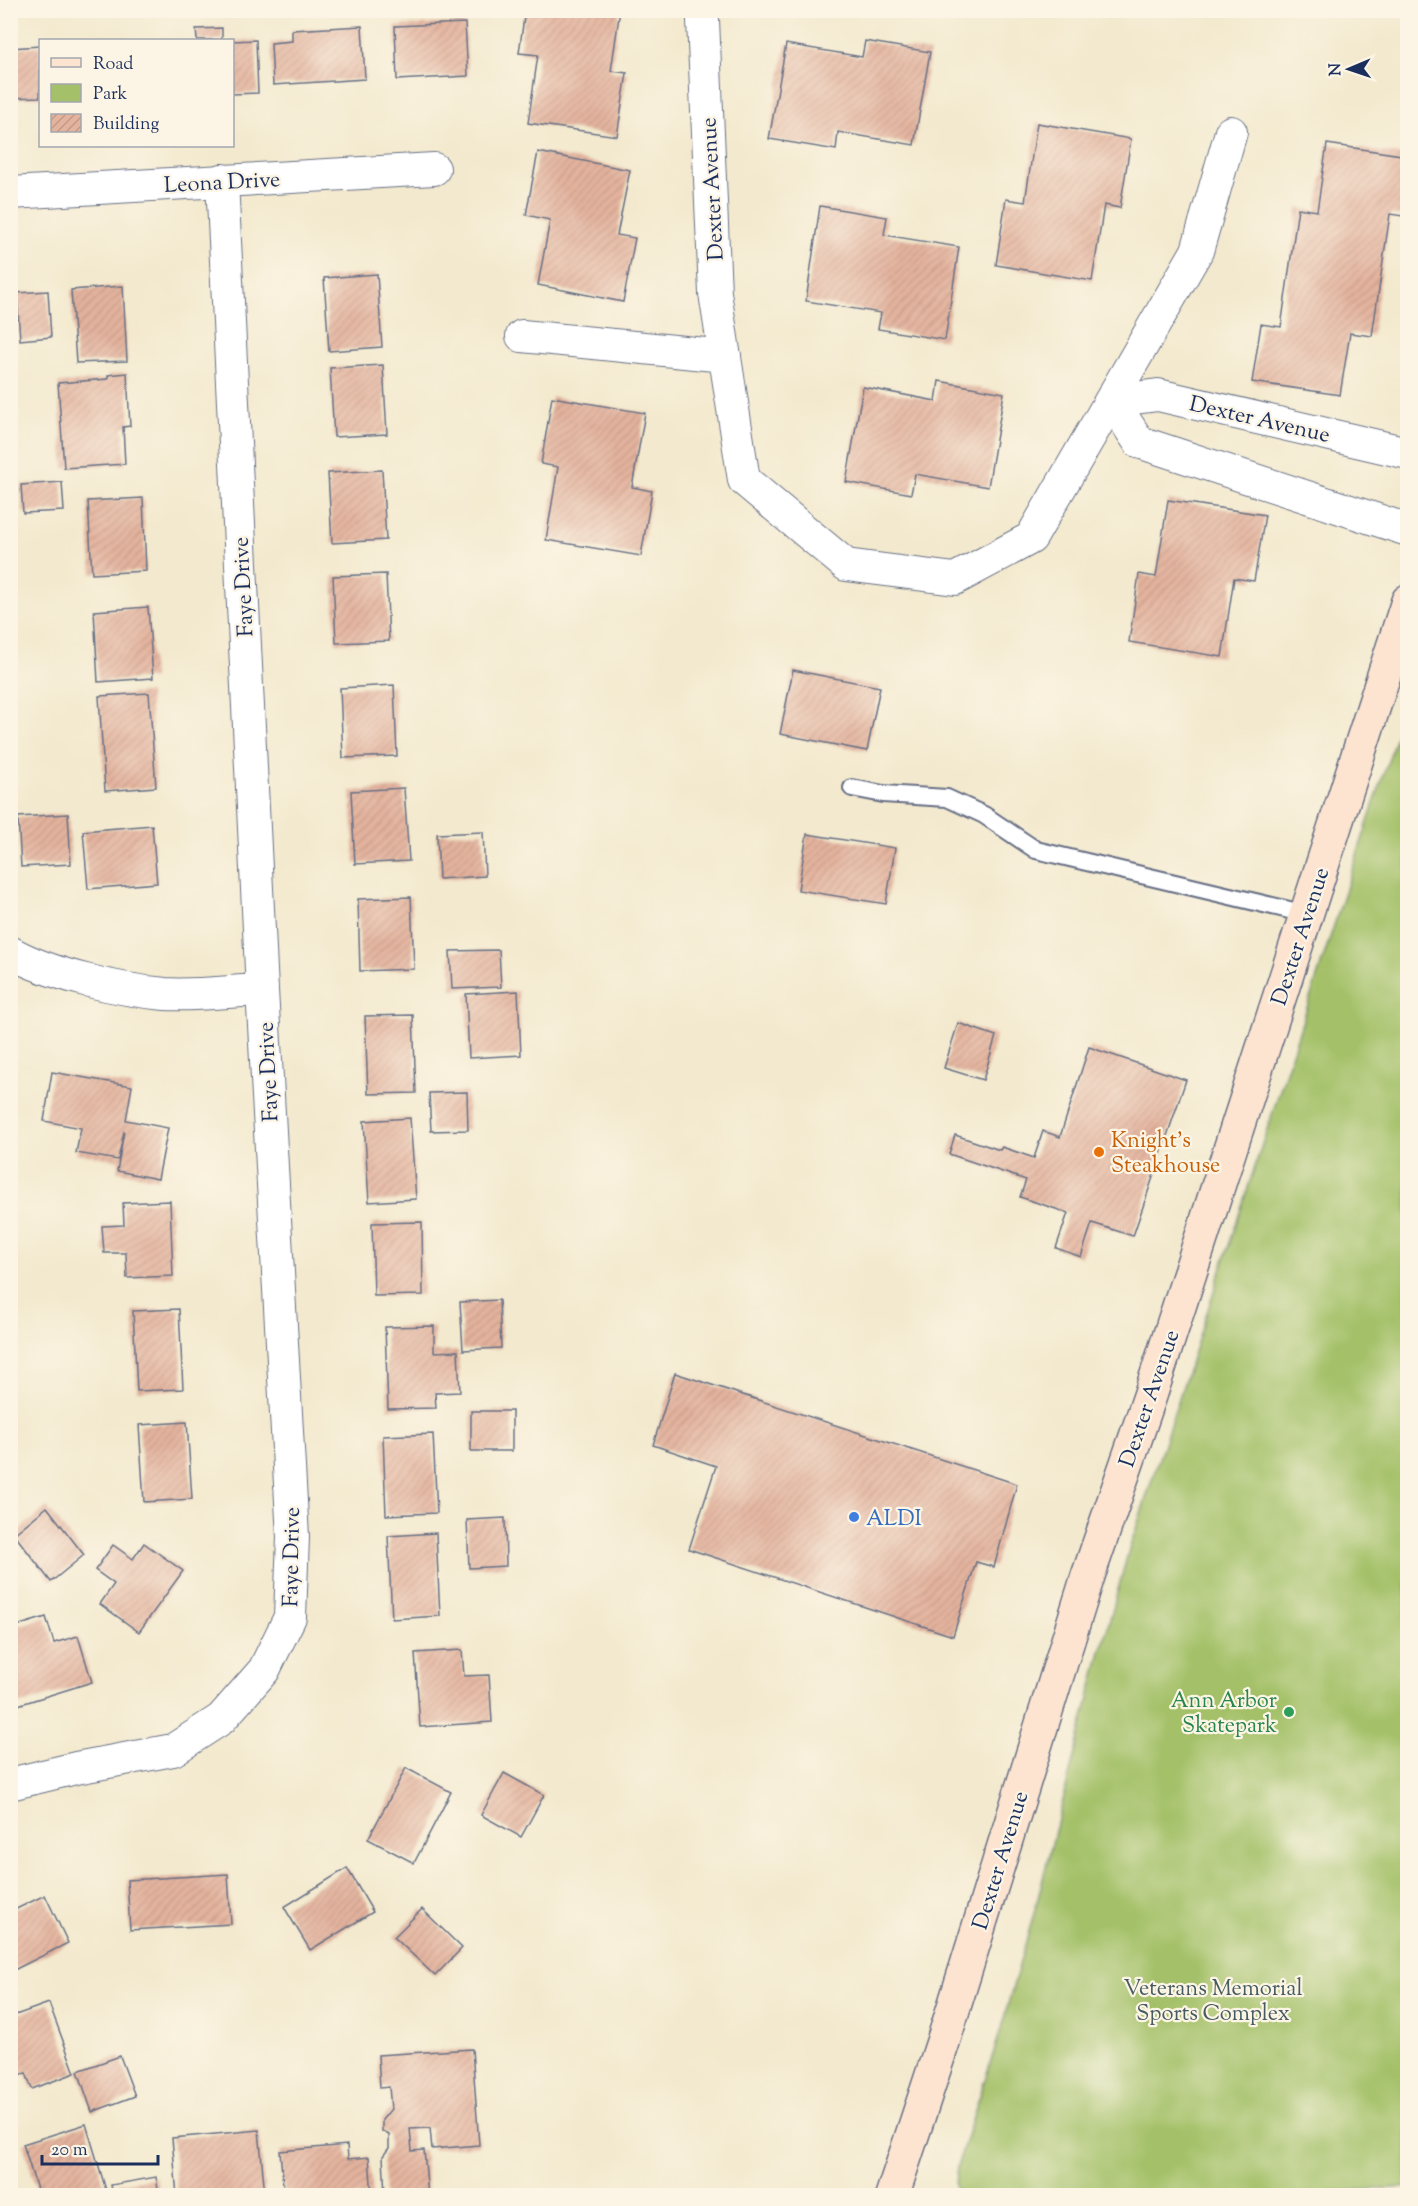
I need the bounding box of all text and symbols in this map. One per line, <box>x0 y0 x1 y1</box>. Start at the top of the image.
legend <box>39 39 234 147</box>
north arrow <box>1319 39 1379 99</box>
text: Road <box>93 52 133 78</box>
text: N <box>1325 62 1348 76</box>
text: Park <box>93 82 128 108</box>
text: Building <box>93 112 159 138</box>
street label: Dexter Avenue <box>694 116 734 261</box>
street label: Leona Drive <box>163 165 281 203</box>
street label: Dexter Avenue <box>1186 389 1333 453</box>
street label: Faye Drive <box>226 536 264 638</box>
street label: Dexter Avenue <box>1264 864 1339 1010</box>
street label: Faye Drive <box>251 1021 289 1123</box>
place label: Knight's Steakhouse <box>1111 1126 1220 1183</box>
marker: Knight's Steakhouse <box>1092 1145 1106 1159</box>
street label: Dexter Avenue <box>1112 1326 1189 1472</box>
place label: ALDI <box>866 1504 922 1536</box>
street label: Faye Drive <box>276 1507 310 1607</box>
marker: ALDI <box>847 1510 861 1524</box>
place label: Ann Arbor Skatepark <box>1171 1686 1277 1743</box>
marker: Ann Arbor Skatepark <box>1282 1705 1296 1719</box>
street label: Dexter Avenue <box>966 1788 1038 1934</box>
park label: Veterans Memorial Sports Complex <box>1123 1974 1303 2031</box>
scale bar <box>42 2128 158 2166</box>
text: 20 m <box>51 2138 88 2164</box>

